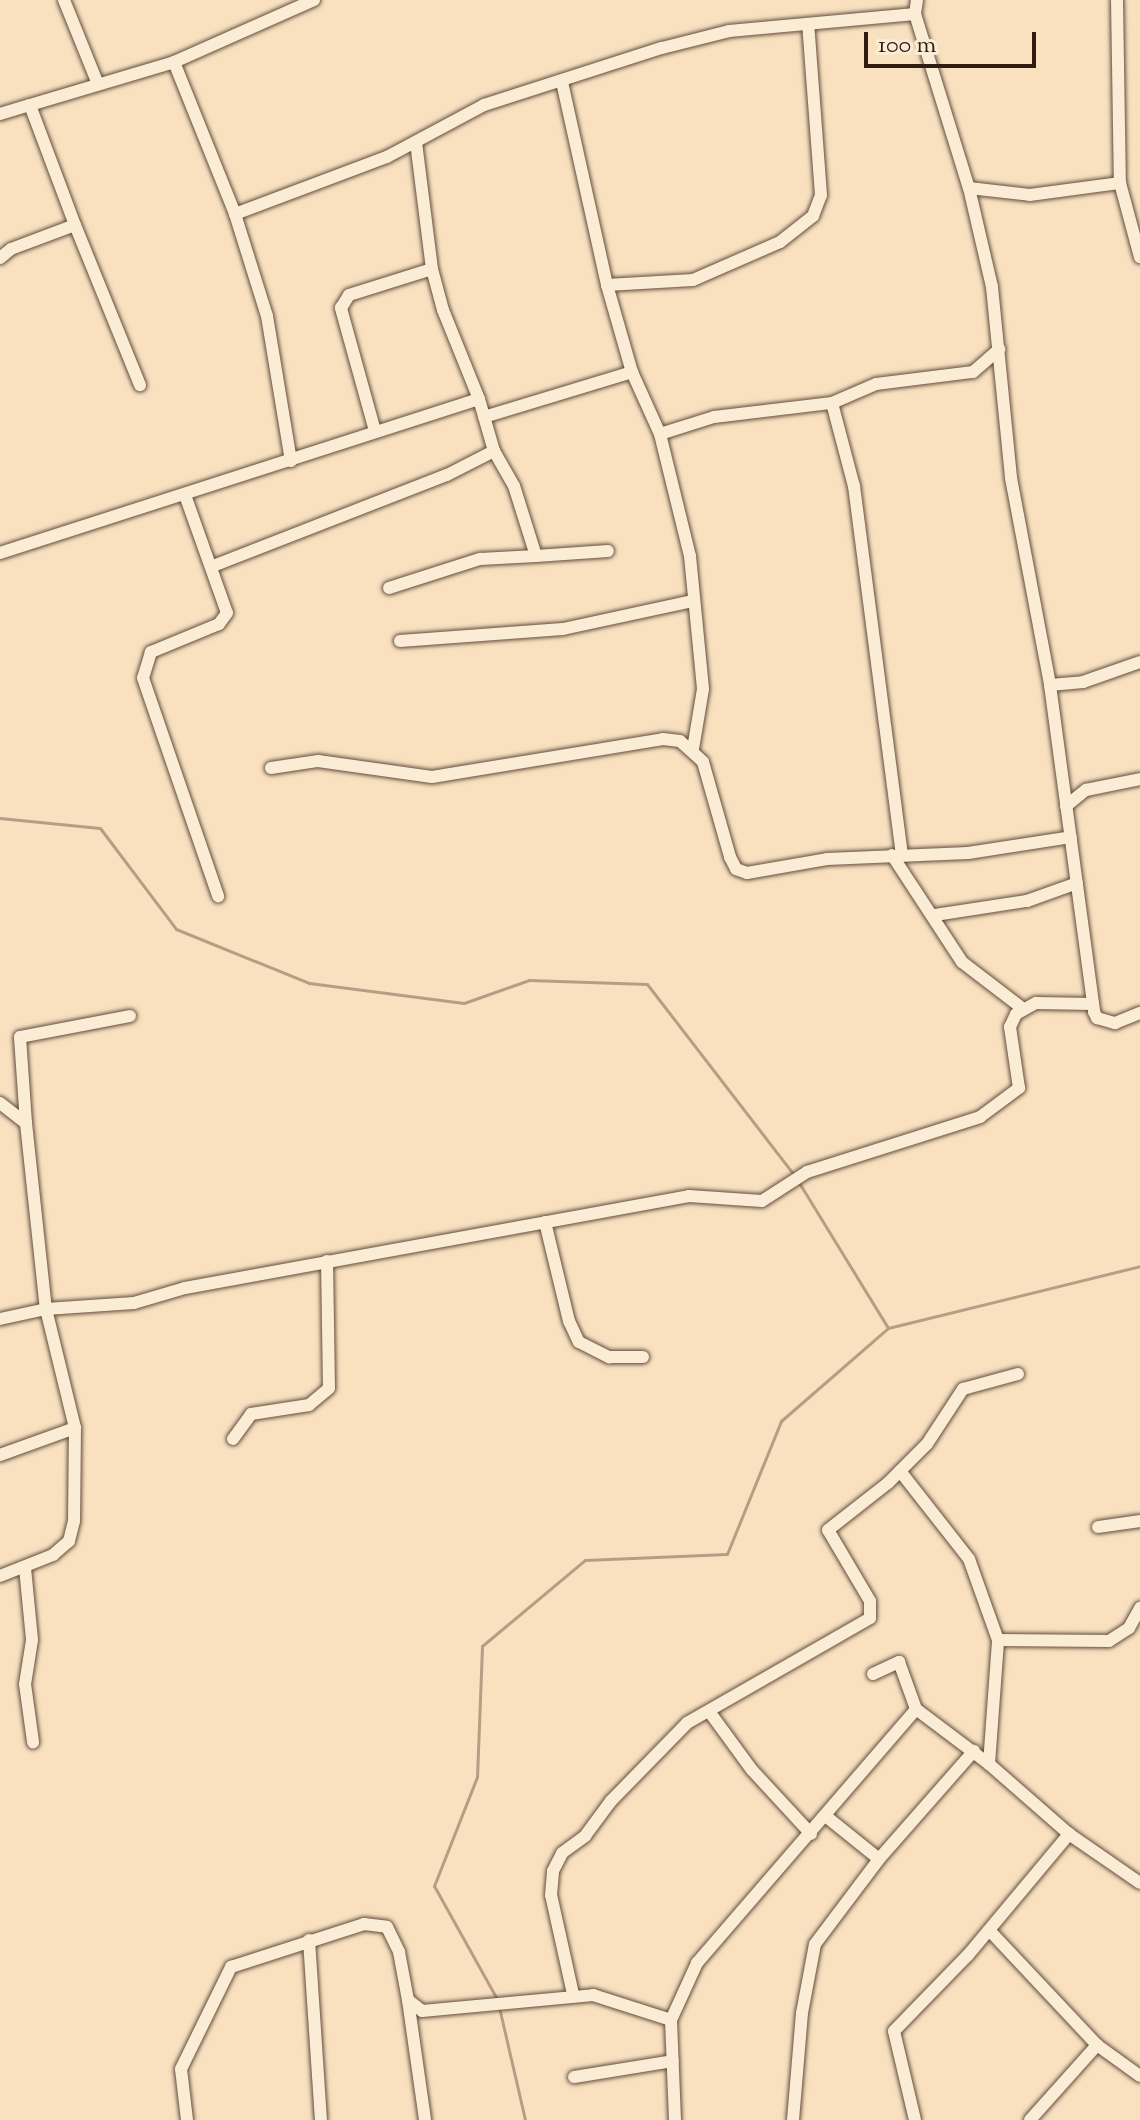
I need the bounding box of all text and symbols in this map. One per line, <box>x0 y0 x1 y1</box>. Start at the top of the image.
scale bar <box>868 16 1040 66</box>
text: 100 m <box>878 29 936 63</box>

